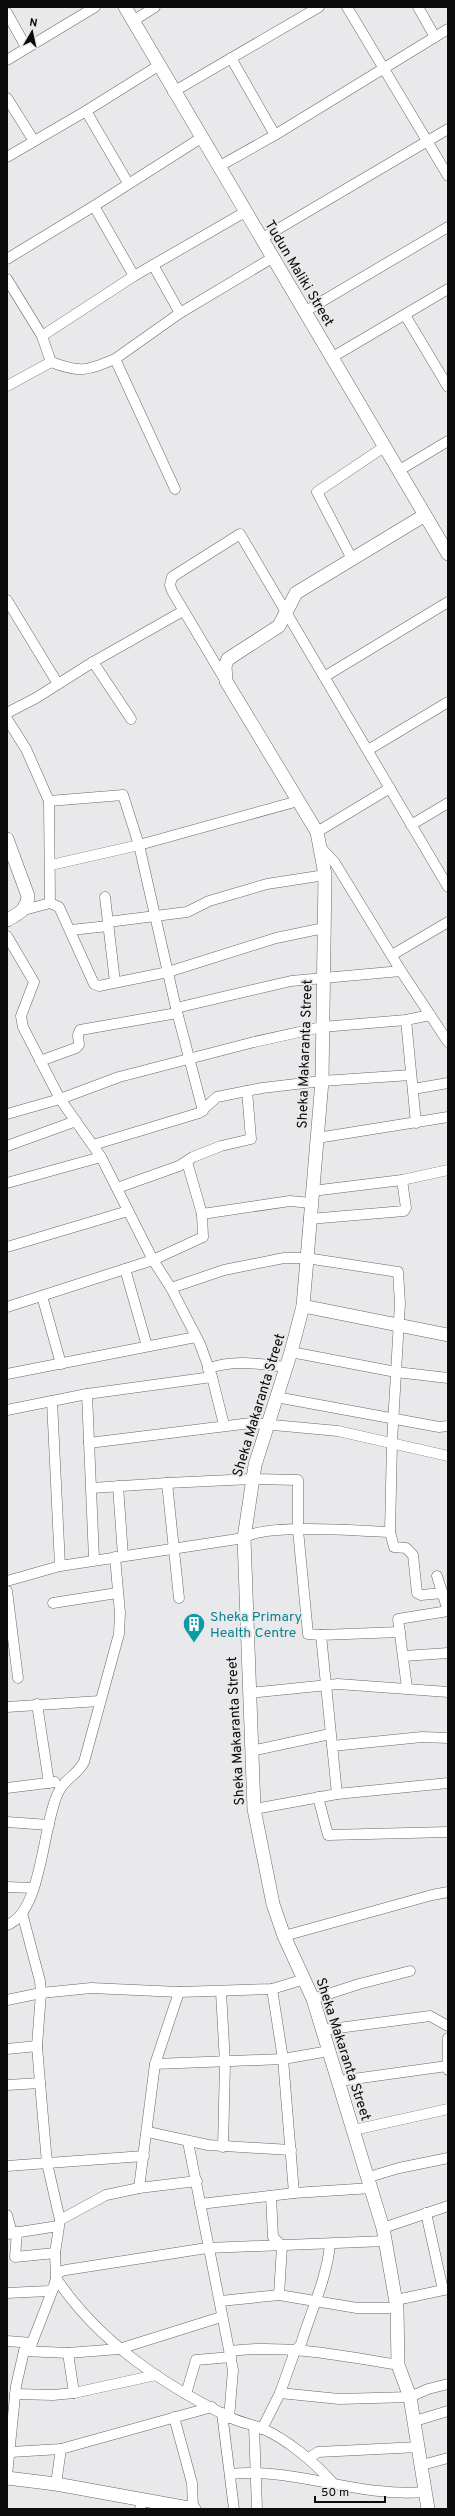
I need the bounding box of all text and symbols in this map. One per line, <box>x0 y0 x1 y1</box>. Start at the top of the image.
north arrow <box>12 12 52 52</box>
text: N <box>28 16 38 31</box>
street label: Tudun Maliki Street <box>260 218 337 330</box>
street label: Sheka Makaranta Street <box>294 979 317 1129</box>
street label: Sheka Makaranta Street <box>229 1332 289 1479</box>
place label: Sheka Primary Health Centre <box>210 1609 302 1642</box>
building icon: Sheka Primary Health Centre <box>181 1611 207 1644</box>
street label: Sheka Makaranta Street <box>224 1656 249 1806</box>
street label: Sheka Makaranta Street <box>311 1976 374 2123</box>
scale bar <box>315 2478 385 2504</box>
text: 50 m <box>321 2485 349 2501</box>

